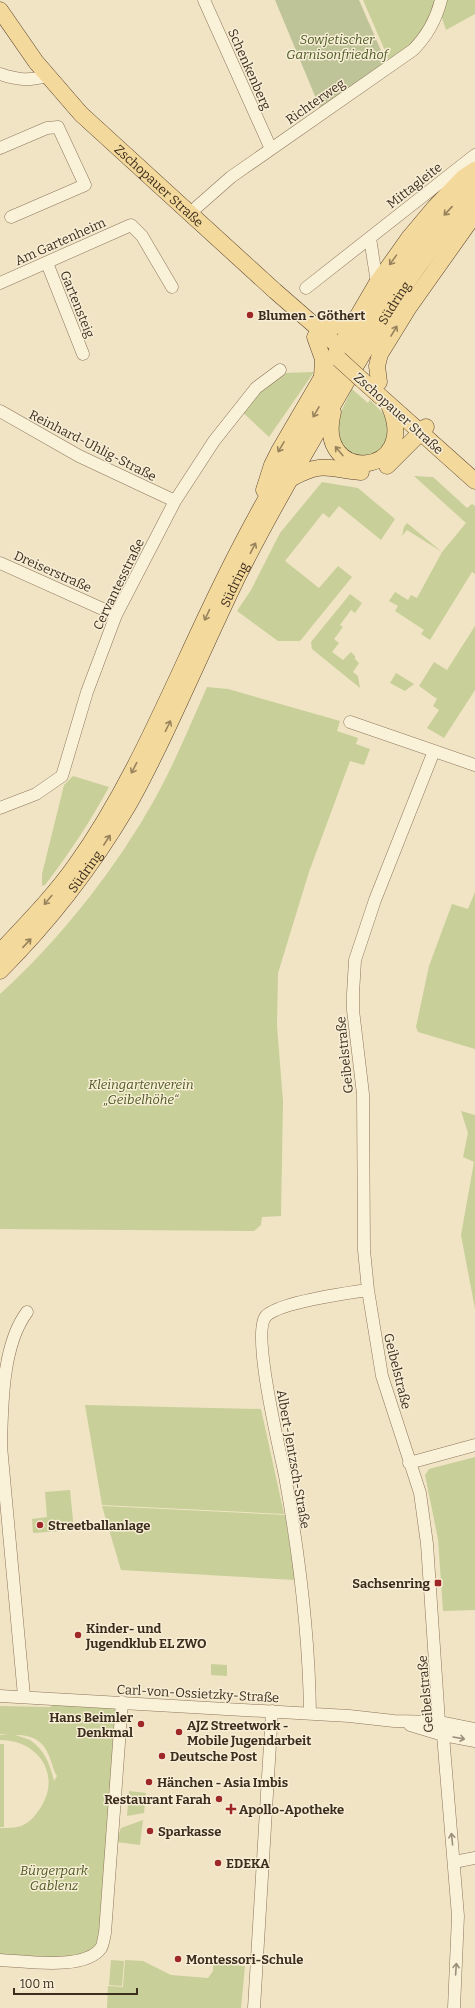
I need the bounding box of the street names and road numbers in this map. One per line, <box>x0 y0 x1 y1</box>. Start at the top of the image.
street label: Schenkenberg <box>225 26 274 112</box>
street label: Richterweg <box>283 76 348 127</box>
street label: Zschopauer Straße <box>112 142 206 230</box>
street label: Mittagleite <box>384 159 445 211</box>
street label: Am Gartenheim <box>13 215 108 268</box>
street label: Gartensteig <box>57 268 98 340</box>
street label: Südring <box>375 279 414 327</box>
street label: Zschopauer Straße <box>351 369 446 457</box>
street label: Reinhard-Uhlig-Straße <box>27 407 159 484</box>
street label: Cervantesstraße <box>90 536 147 632</box>
street label: Dreiserstraße <box>12 548 94 595</box>
street label: Südring <box>217 560 252 610</box>
street label: Südring <box>65 848 105 896</box>
street label: Geibelstraße <box>333 1016 356 1094</box>
street label: Geibelstraße <box>381 1332 414 1411</box>
street label: Albert-Jentzsch-Straße <box>274 1388 313 1530</box>
street label: Geibelstraße <box>415 1655 436 1733</box>
street label: Carl-von-Ossietzky-Straße <box>116 1682 280 1705</box>

